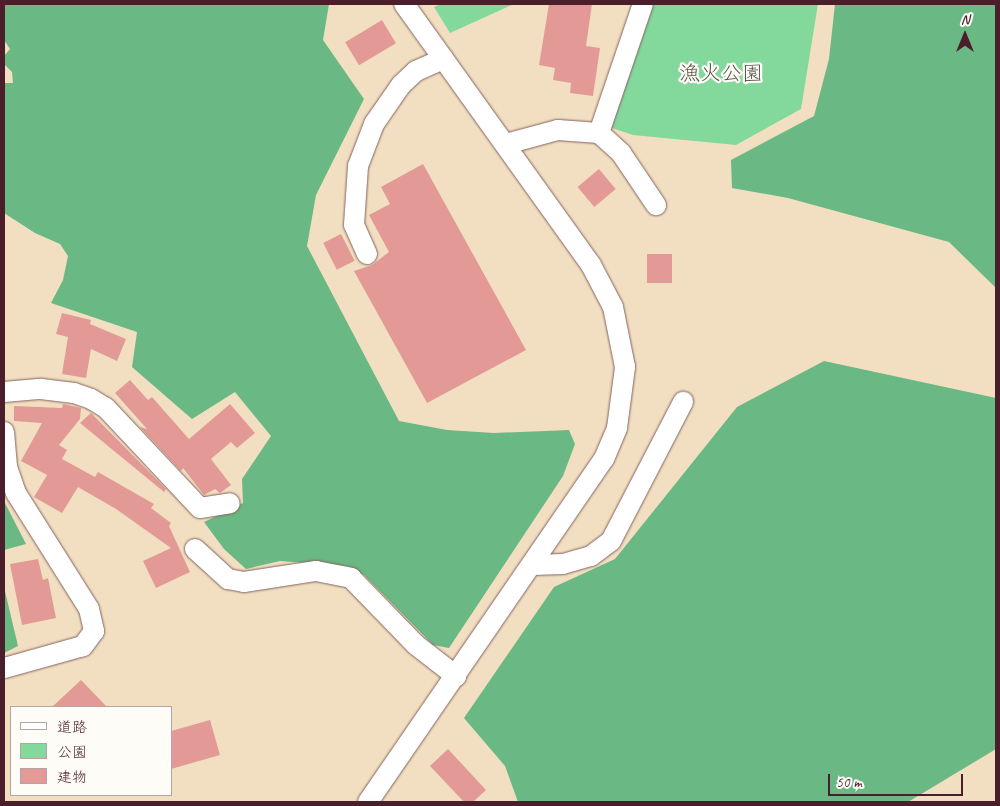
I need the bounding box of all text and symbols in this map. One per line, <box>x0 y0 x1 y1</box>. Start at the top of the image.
north arrow <box>940 10 990 60</box>
text: N <box>961 11 969 28</box>
park label: 漁火公園 <box>679 60 763 86</box>
legend <box>10 706 172 796</box>
text: 道路 <box>57 718 87 737</box>
text: 公園 <box>57 743 87 762</box>
scale bar <box>830 764 965 796</box>
text: 建物 <box>57 768 87 787</box>
text: 50 m <box>836 773 862 792</box>

